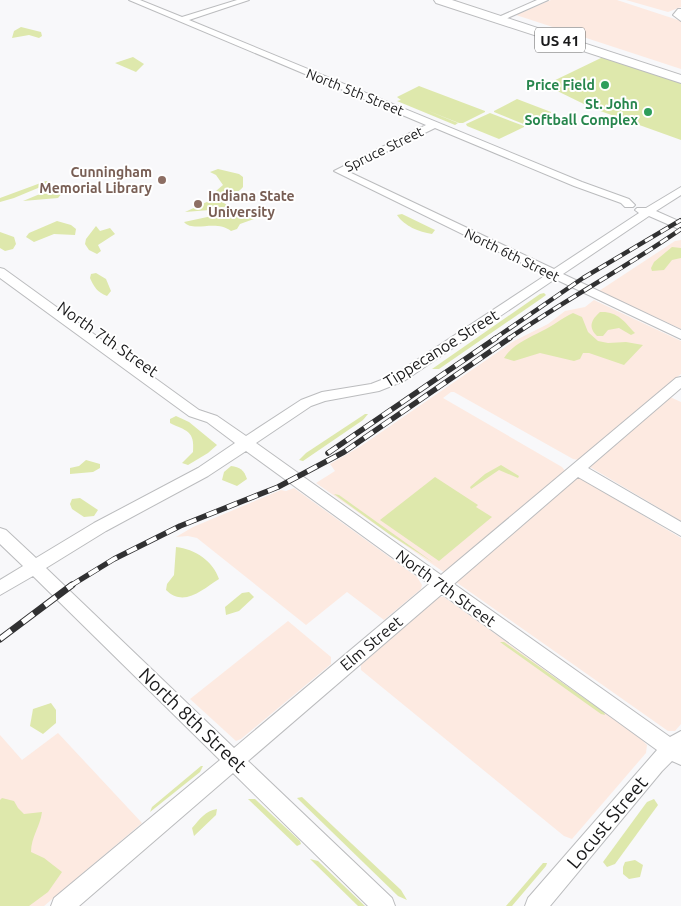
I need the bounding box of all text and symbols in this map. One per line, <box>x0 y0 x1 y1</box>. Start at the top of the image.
road number: US 41 <box>535 28 585 52</box>
street label: North 5th Street <box>304 65 407 119</box>
place label: Price Field <box>526 77 595 93</box>
marker: Price Field <box>599 79 611 91</box>
place label: St. John Softball Complex <box>524 96 638 128</box>
marker: St. John Softball Complex <box>642 106 654 118</box>
street label: Spruce Street <box>342 123 426 175</box>
place label: Cunningham Memorial Library <box>39 164 153 196</box>
marker: Cunningham Memorial Library <box>156 174 168 186</box>
place label: Indiana State University <box>208 188 295 220</box>
marker: Indiana State University <box>192 198 204 210</box>
street label: North 6th Street <box>462 225 563 285</box>
street label: North 7th Street <box>54 298 162 381</box>
street label: Tippecanoe Street <box>380 305 502 391</box>
street label: North 7th Street <box>393 546 500 631</box>
street label: Elm Street <box>336 611 406 674</box>
street label: North 8th Street <box>135 663 252 777</box>
street label: Locust Street <box>562 771 652 873</box>

